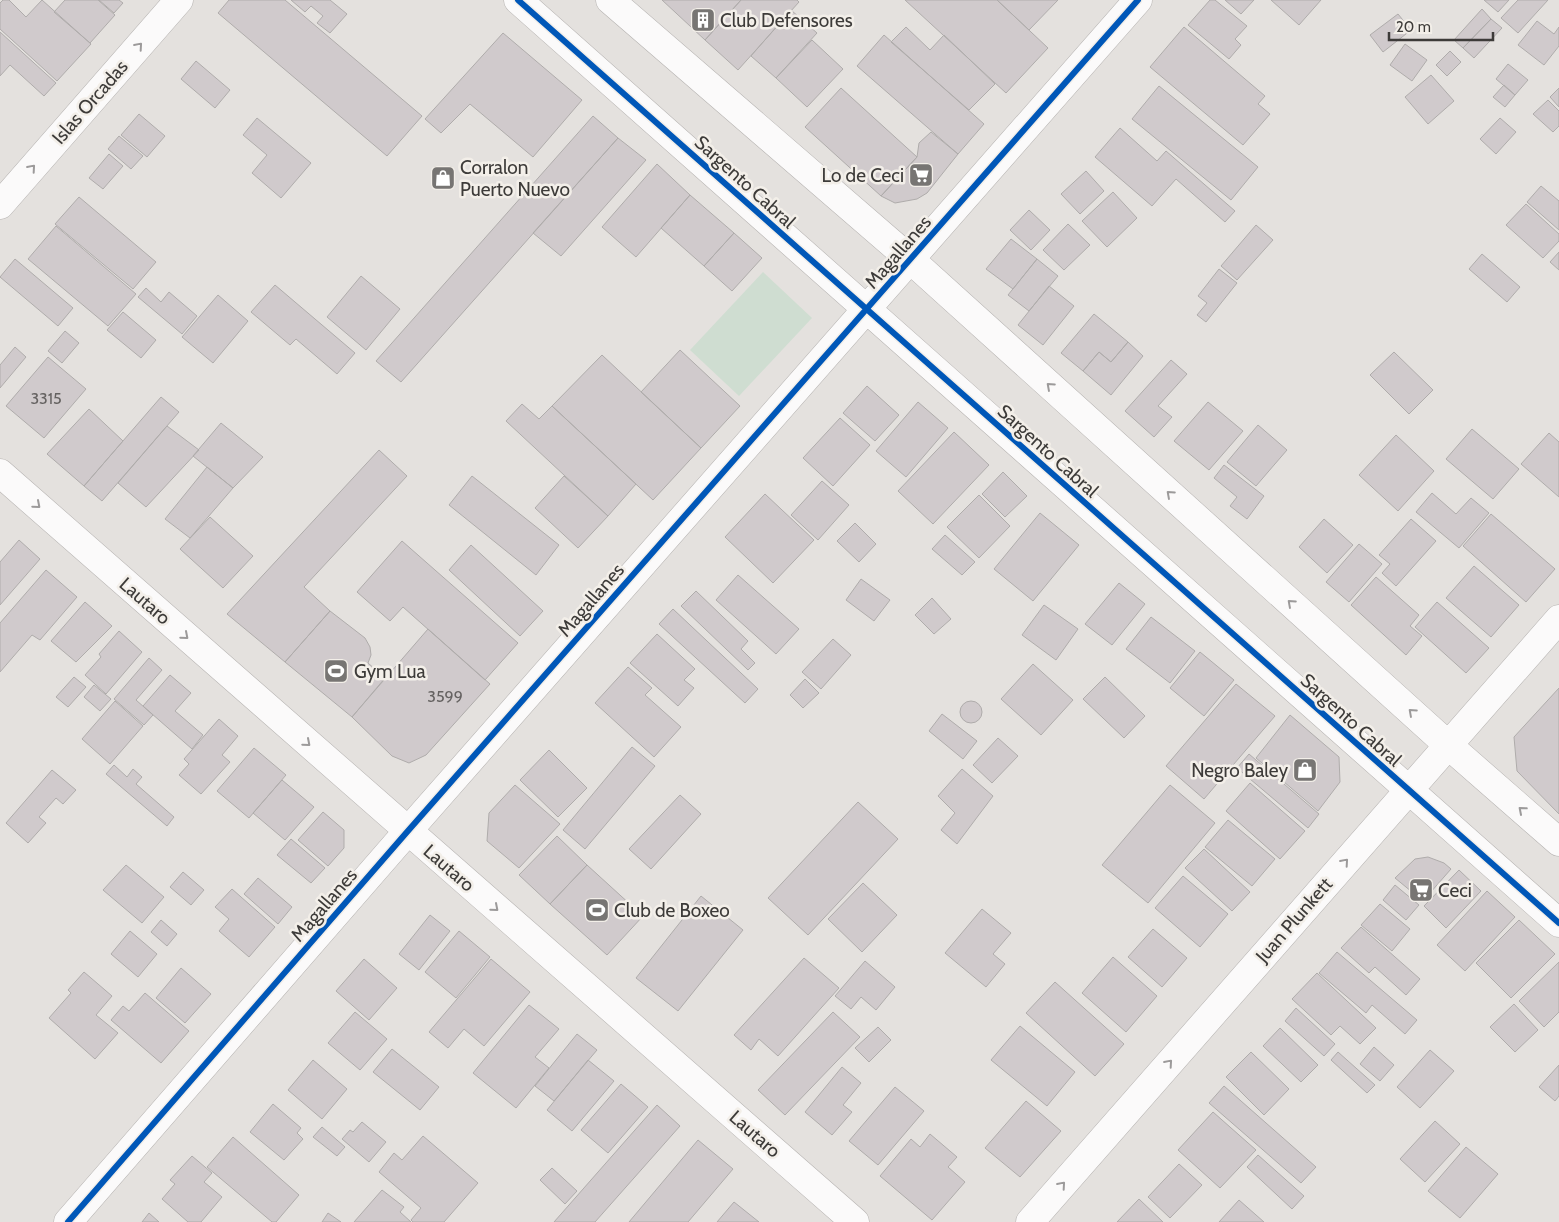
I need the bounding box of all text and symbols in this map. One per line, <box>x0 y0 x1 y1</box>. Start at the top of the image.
building icon: Club Defensores <box>690 7 716 33</box>
place label: Club Defensores <box>720 9 853 32</box>
scale bar <box>1389 10 1493 42</box>
text: 20 m <box>1396 18 1431 36</box>
one-way arrow <box>133 42 142 51</box>
street label: Islas Orcadas <box>47 55 133 149</box>
street label: Sargento Cabral <box>690 131 801 234</box>
place label: Corralon Puerto Nuevo <box>460 156 570 201</box>
supermarket icon: Lo de Ceci <box>908 162 934 188</box>
place label: Lo de Ceci <box>822 164 904 187</box>
one-way arrow <box>26 165 35 174</box>
shop icon: Corralon Puerto Nuevo <box>430 165 456 191</box>
street label: Magallanes <box>860 211 936 293</box>
one-way arrow <box>1046 382 1055 391</box>
house number: 3315 <box>30 389 62 408</box>
street label: Sargento Cabral <box>993 400 1104 503</box>
one-way arrow <box>1167 491 1176 500</box>
one-way arrow <box>31 499 40 508</box>
street label: Magallanes <box>553 559 629 641</box>
street label: Lautaro <box>115 573 175 629</box>
one-way arrow <box>1287 600 1296 609</box>
one-way arrow <box>179 630 188 639</box>
sports icon: Gym Lua <box>323 658 349 684</box>
place label: Gym Lua <box>354 660 426 683</box>
street label: Sargento Cabral <box>1296 669 1407 772</box>
house number: 3599 <box>427 687 463 706</box>
one-way arrow <box>1408 709 1417 718</box>
one-way arrow <box>301 737 310 746</box>
shop icon: Negro Baley <box>1292 757 1318 783</box>
place label: Negro Baley <box>1191 759 1288 782</box>
one-way arrow <box>1519 807 1528 816</box>
street label: Lautaro <box>419 840 479 896</box>
one-way arrow <box>1339 859 1348 868</box>
street label: Magallanes <box>286 864 362 946</box>
street label: Juan Plunkett <box>1250 872 1338 968</box>
supermarket icon: Ceci <box>1408 877 1434 903</box>
place label: Ceci <box>1438 879 1472 902</box>
sports icon: Club de Boxeo <box>584 897 610 923</box>
place label: Club de Boxeo <box>614 899 730 922</box>
one-way arrow <box>489 902 498 911</box>
one-way arrow <box>1163 1060 1172 1069</box>
street label: Lautaro <box>725 1106 785 1162</box>
one-way arrow <box>1056 1182 1065 1191</box>

